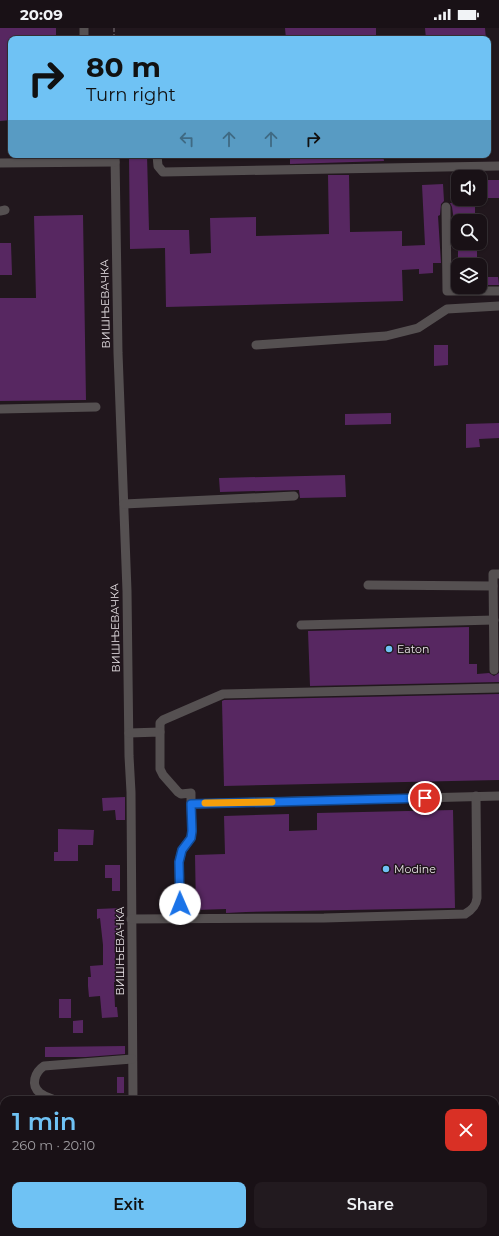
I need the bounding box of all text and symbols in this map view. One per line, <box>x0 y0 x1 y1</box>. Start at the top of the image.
text: 20:09 <box>20 5 63 24</box>
text: 80 m <box>86 50 161 84</box>
icon: right <box>20 52 72 104</box>
text: Turn right <box>86 84 176 106</box>
icon: left <box>176 128 198 150</box>
icon: ahead <box>218 128 240 150</box>
icon: ahead <box>260 128 282 150</box>
icon: right <box>302 128 324 150</box>
map controls <box>451 170 487 294</box>
button: sound <box>451 170 487 206</box>
button: search <box>451 214 487 250</box>
button: layers <box>451 258 487 294</box>
street label: ВИШЊЕВАЧКА <box>97 259 113 349</box>
street label: ВИШЊЕВАЧКА <box>107 583 123 673</box>
place label: Eaton <box>397 642 429 656</box>
marker: Eaton <box>384 644 394 654</box>
pin <box>408 781 442 815</box>
icon: arrive <box>414 787 436 809</box>
place label: Modine <box>394 862 436 876</box>
marker: Modine <box>381 864 391 874</box>
position arrow <box>159 883 201 925</box>
street label: ВИШЊЕВАЧКА <box>113 906 127 996</box>
text: 1 min <box>12 1107 76 1136</box>
button: close <box>445 1109 487 1151</box>
text: 260 m · 20:10 <box>12 1137 95 1153</box>
button: Exit <box>12 1182 246 1228</box>
button: Share <box>254 1182 487 1228</box>

